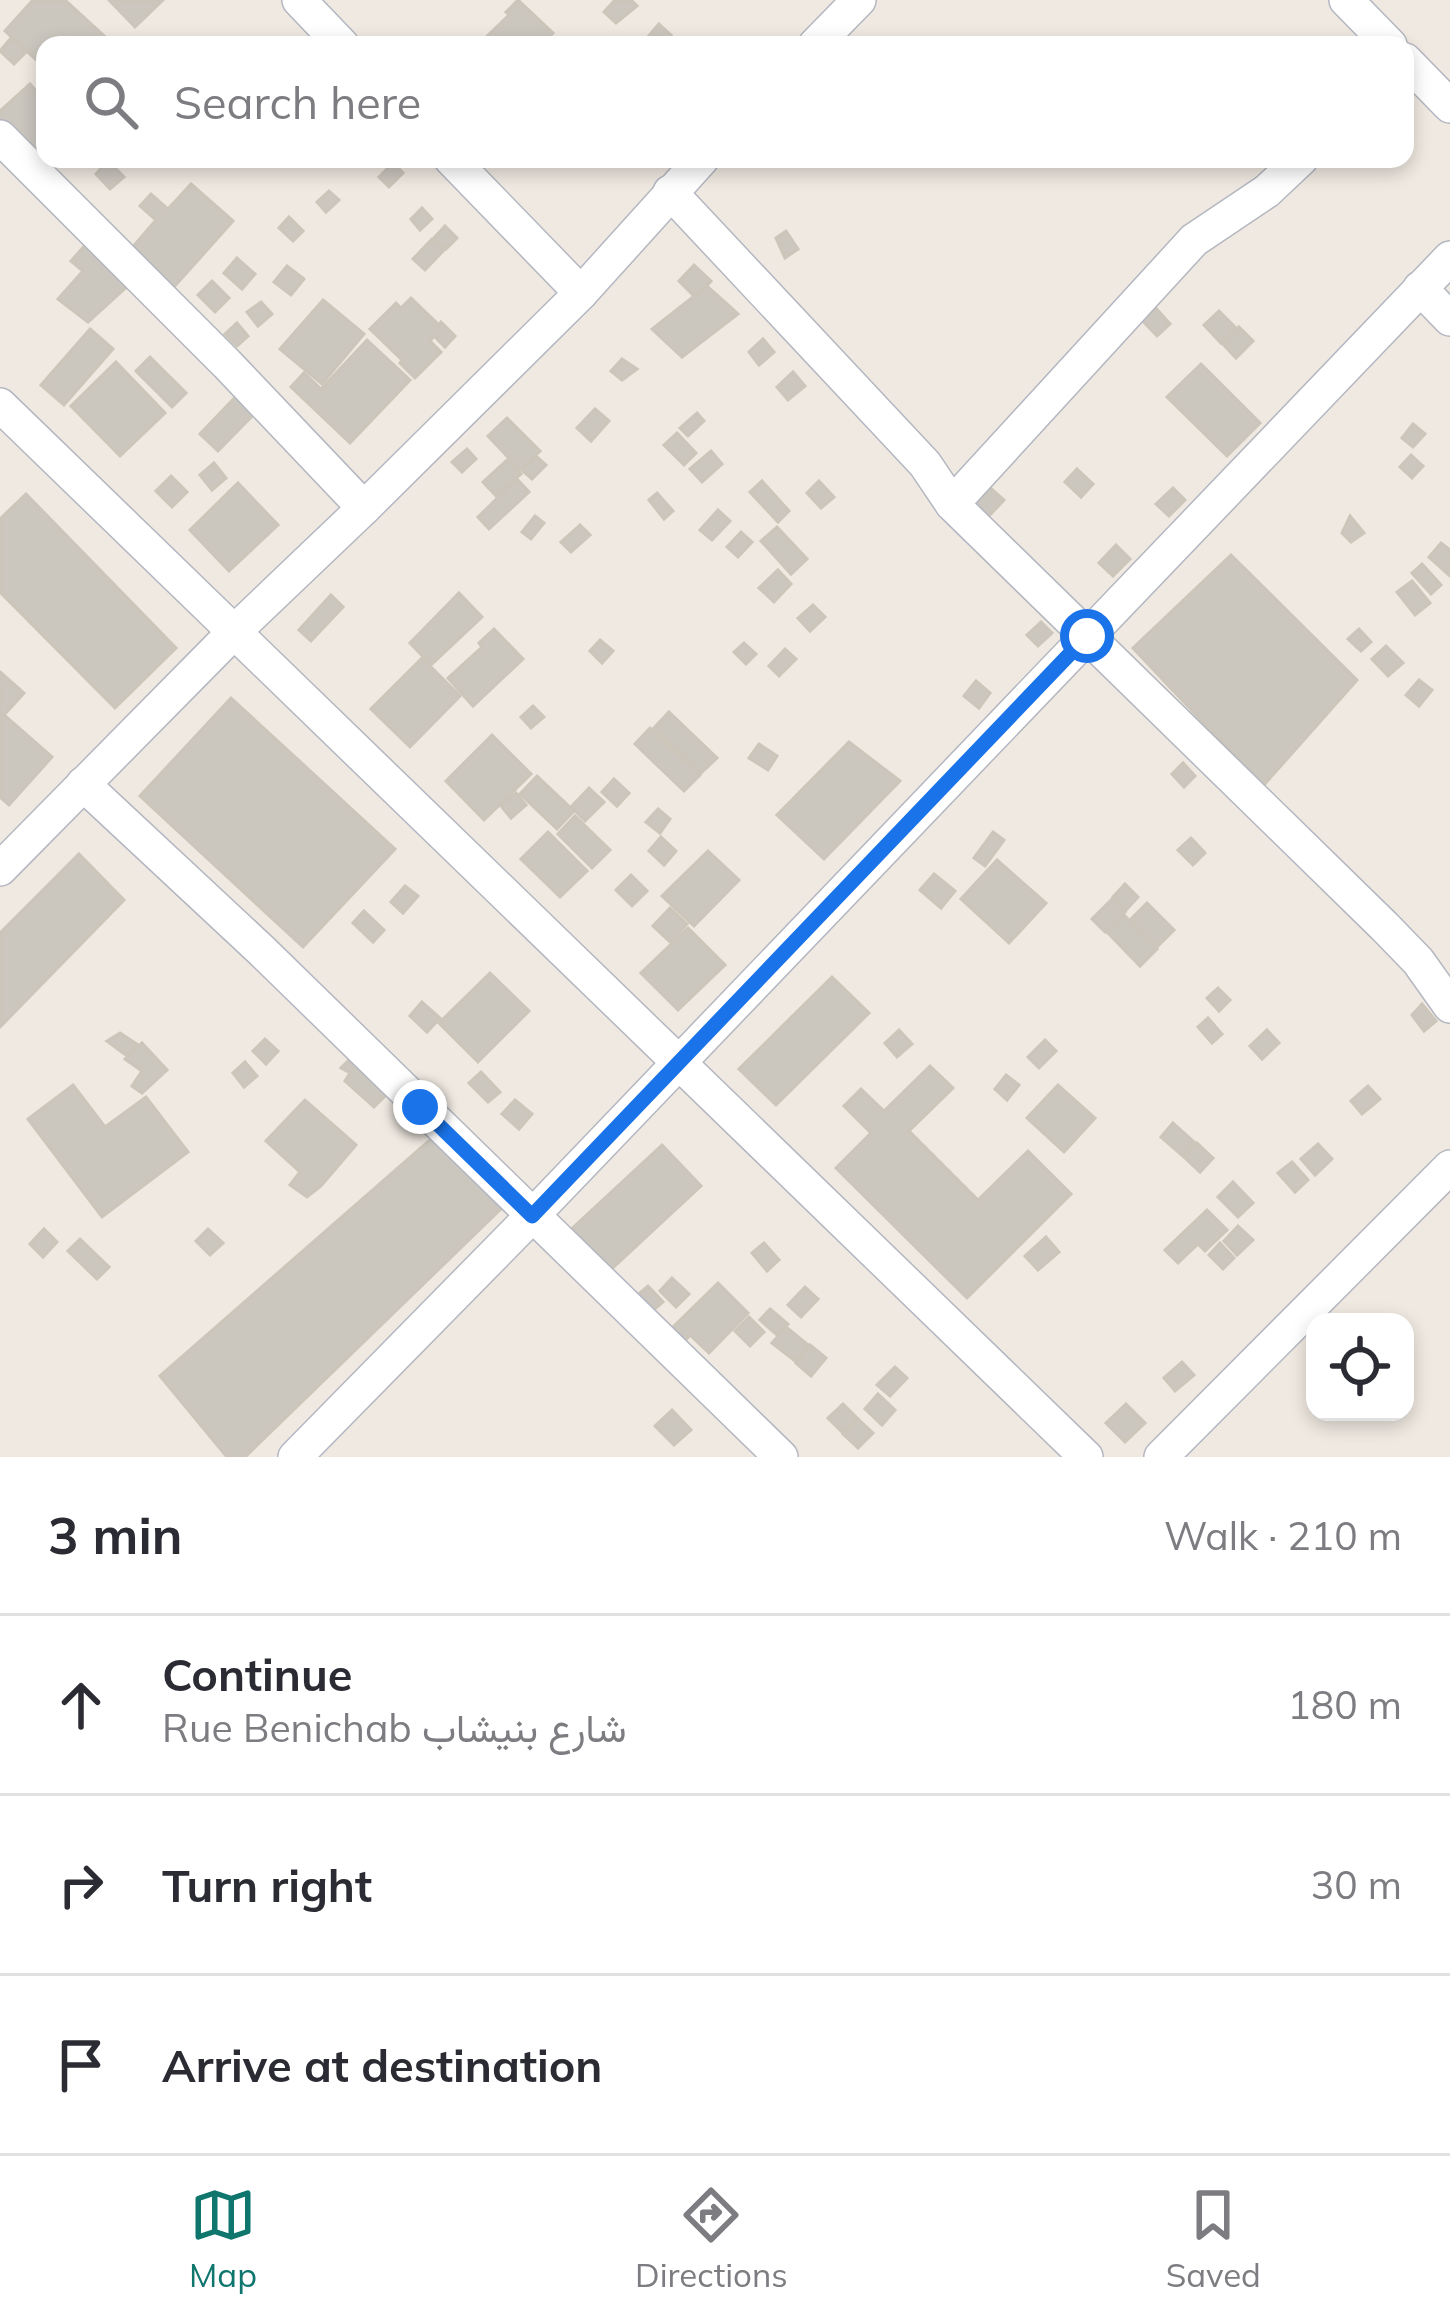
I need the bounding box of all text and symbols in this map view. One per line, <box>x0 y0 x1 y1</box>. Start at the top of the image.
search box <box>36 36 1414 168</box>
icon: search <box>78 69 144 135</box>
text: Search here <box>174 74 421 130</box>
route start <box>1060 609 1114 663</box>
route end <box>393 1080 447 1134</box>
map controls <box>1306 1313 1414 1421</box>
button: locate <box>1306 1313 1414 1421</box>
text: 3 min <box>48 1503 183 1567</box>
text: Walk · 210 m <box>1164 1511 1402 1560</box>
text: Continue <box>162 1646 352 1702</box>
icon: ahead <box>48 1672 114 1738</box>
text: 180 m <box>1287 1680 1402 1729</box>
text: Rue Benichab شارع بنيشاب <box>162 1703 627 1752</box>
icon: right <box>48 1852 114 1918</box>
text: Turn right <box>162 1857 372 1913</box>
text: 30 m <box>1311 1860 1402 1909</box>
icon: arrive <box>48 2032 114 2098</box>
text: Arrive at destination <box>162 2037 602 2093</box>
tab: Map <box>189 2182 257 2295</box>
tab: Directions <box>635 2182 788 2295</box>
tab: Saved <box>1166 2182 1261 2295</box>

